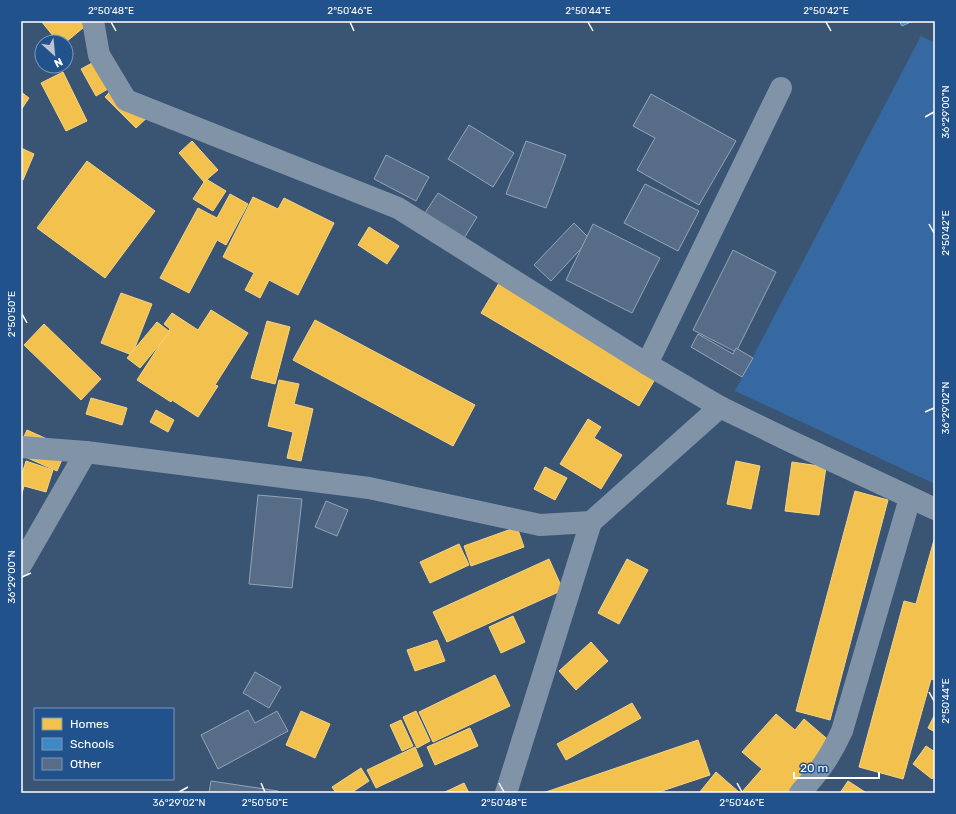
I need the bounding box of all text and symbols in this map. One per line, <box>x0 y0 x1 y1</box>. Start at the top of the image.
text: 2°50'48"E <box>88 5 134 17</box>
text: 2°50'46"E <box>327 5 373 17</box>
text: 2°50'44"E <box>565 5 611 17</box>
text: 2°50'42"E <box>803 5 849 17</box>
north arrow <box>34 34 74 74</box>
text: N <box>52 55 65 70</box>
text: 36°29'00"N <box>940 85 952 139</box>
text: 2°50'42"E <box>940 210 952 256</box>
text: 2°50'50"E <box>6 291 18 337</box>
text: 36°29'02"N <box>940 382 952 434</box>
text: 36°29'00"N <box>6 550 18 604</box>
text: 2°50'44"E <box>940 678 952 724</box>
legend <box>34 708 174 780</box>
text: Homes <box>70 717 109 731</box>
text: Schools <box>70 737 114 751</box>
scale bar <box>794 754 879 780</box>
text: Other <box>70 757 102 771</box>
text: 20 m <box>800 761 828 775</box>
text: 36°29'02"N <box>153 797 205 809</box>
text: 2°50'50"E <box>242 797 288 809</box>
text: 2°50'48"E <box>481 797 527 809</box>
text: 2°50'46"E <box>719 797 765 809</box>

